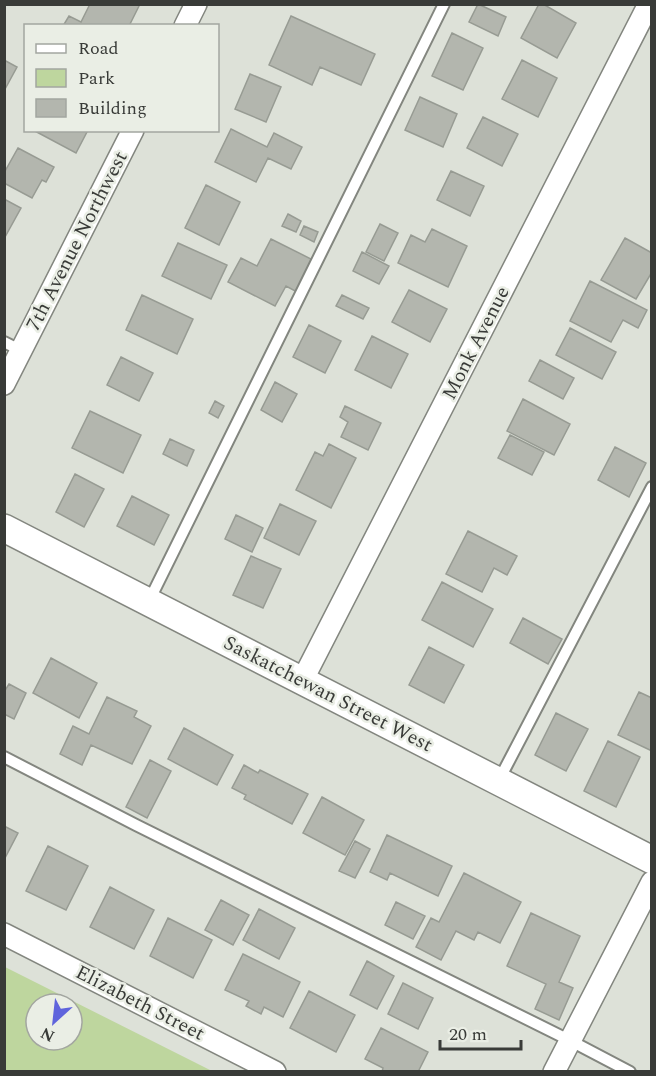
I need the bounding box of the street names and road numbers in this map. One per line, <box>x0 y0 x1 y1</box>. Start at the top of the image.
street label: 7th Avenue Northwest <box>19 146 135 336</box>
street label: Monk Avenue <box>435 281 517 405</box>
street label: Saskatchewan Street West <box>218 628 438 760</box>
street label: Elizabeth Street <box>70 957 210 1049</box>

